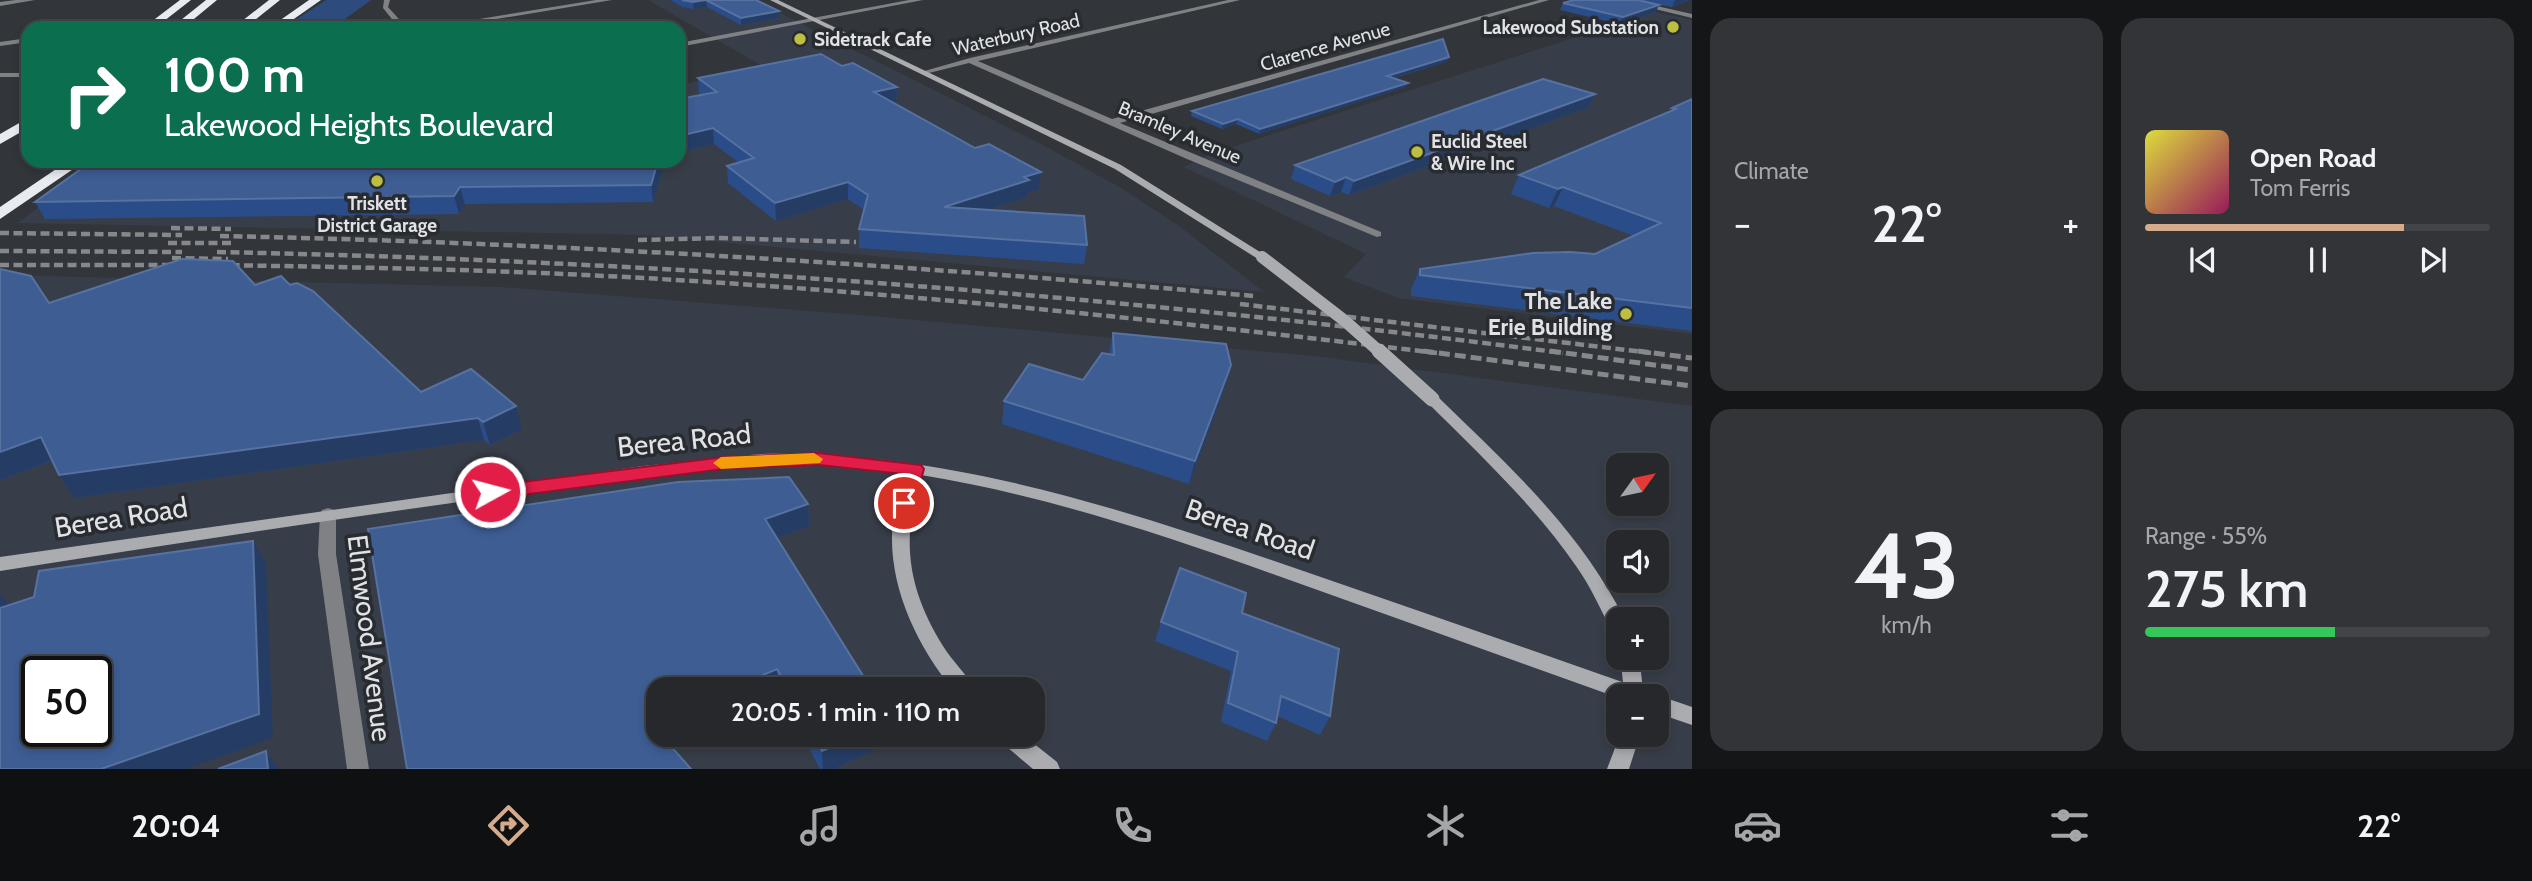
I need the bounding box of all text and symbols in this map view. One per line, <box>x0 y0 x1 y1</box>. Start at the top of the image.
street label: Waterbury Road <box>950 9 1082 60</box>
place label: Lakewood Substation <box>1482 16 1659 39</box>
street label: Clarence Avenue <box>1257 17 1393 76</box>
marker: Lakewood Substation <box>1665 19 1681 35</box>
place label: Sidetrack Cafe <box>814 28 932 51</box>
marker: Sidetrack Cafe <box>792 31 808 47</box>
text: 100 m <box>164 45 305 104</box>
icon: right <box>49 49 140 140</box>
street label: Bramley Avenue <box>1115 96 1245 169</box>
text: Lakewood Heights Boulevard <box>164 105 554 144</box>
place label: Euclid Steel & Wire Inc <box>1431 130 1527 175</box>
text: Open Road <box>2250 142 2376 174</box>
marker: Euclid Steel & Wire Inc <box>1409 144 1425 160</box>
text: Climate <box>1734 157 1809 185</box>
marker: Triskett District Garage <box>369 173 385 189</box>
text: Tom Ferris <box>2250 174 2350 202</box>
place label: Triskett District Garage <box>317 192 437 237</box>
text: 22° <box>1872 192 1941 255</box>
text: − <box>1734 200 1751 247</box>
text: + <box>2062 200 2079 247</box>
icon: previous <box>2184 241 2222 279</box>
icon: pause <box>2299 241 2337 279</box>
icon: next <box>2414 241 2452 279</box>
place label: The Lake Erie Building <box>1488 287 1612 341</box>
marker: The Lake Erie Building <box>1618 306 1634 322</box>
street label: Berea Road <box>615 416 753 464</box>
north arrow <box>1606 453 1670 516</box>
map controls <box>1606 453 1669 747</box>
position arrow <box>453 455 527 529</box>
pin <box>874 473 934 533</box>
icon: arrive <box>885 484 923 522</box>
street label: Berea Road <box>52 490 190 544</box>
street label: Berea Road <box>1181 491 1319 567</box>
text: 43 <box>1854 510 1959 621</box>
text: Range · 55% <box>2145 522 2267 550</box>
button: sound <box>1606 530 1669 593</box>
street label: Elmwood Avenue <box>340 533 400 743</box>
text: 275 km <box>2145 557 2308 620</box>
button: + <box>1606 607 1669 670</box>
text: km/h <box>1881 611 1932 639</box>
speed limit sign: 50 <box>21 656 112 747</box>
button: − <box>1606 684 1669 747</box>
text: 20:05 · 1 min · 110 m <box>731 696 960 728</box>
icon: directions <box>484 801 533 850</box>
icon: music <box>796 801 845 850</box>
icon: phone <box>1108 801 1157 850</box>
icon: climate <box>1421 801 1470 850</box>
icon: car <box>1733 801 1782 850</box>
icon: filters <box>2045 801 2094 850</box>
text: 20:04 <box>132 806 221 845</box>
text: 22° <box>2357 806 2400 845</box>

